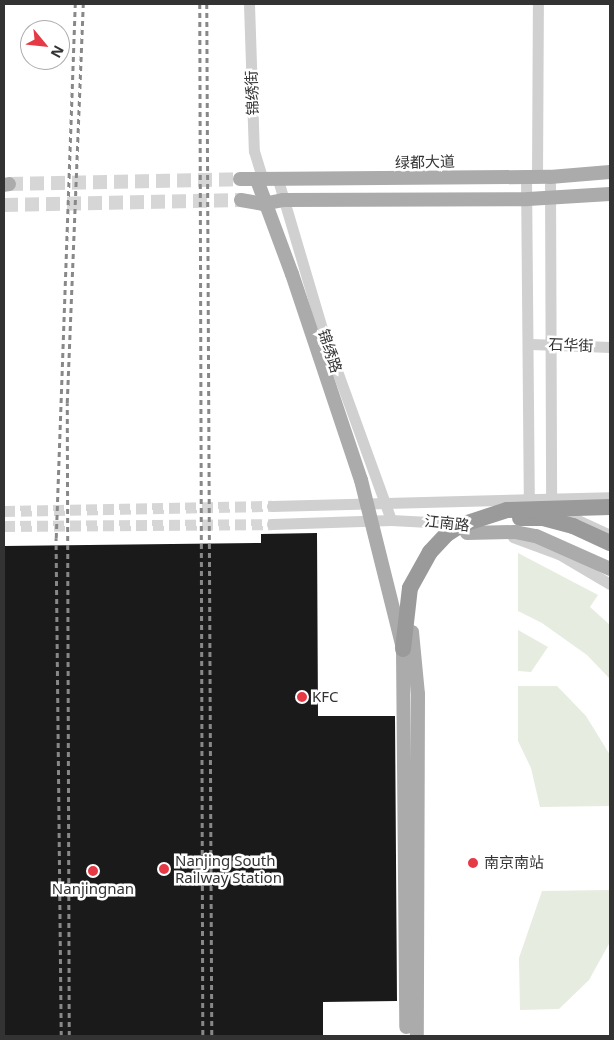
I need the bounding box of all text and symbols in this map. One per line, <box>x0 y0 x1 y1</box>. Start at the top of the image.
north arrow <box>20 20 70 70</box>
text: N <box>47 42 69 61</box>
street label: 锦绣街 <box>242 70 262 116</box>
street label: 绿都大道 <box>395 152 455 172</box>
street label: 锦绣路 <box>314 327 346 375</box>
street label: 石华街 <box>548 335 594 355</box>
street label: 江南路 <box>424 512 470 534</box>
place label: KFC <box>312 688 339 706</box>
marker: KFC <box>296 691 308 703</box>
place label: Nanjing South Railway Station <box>175 851 282 886</box>
place label: 南京南站 <box>484 854 544 872</box>
marker: 南京南站 <box>466 856 480 870</box>
marker: Nanjing South Railway Station <box>157 862 171 876</box>
marker: Nanjingnan <box>86 864 100 878</box>
place label: Nanjingnan <box>52 880 134 898</box>

